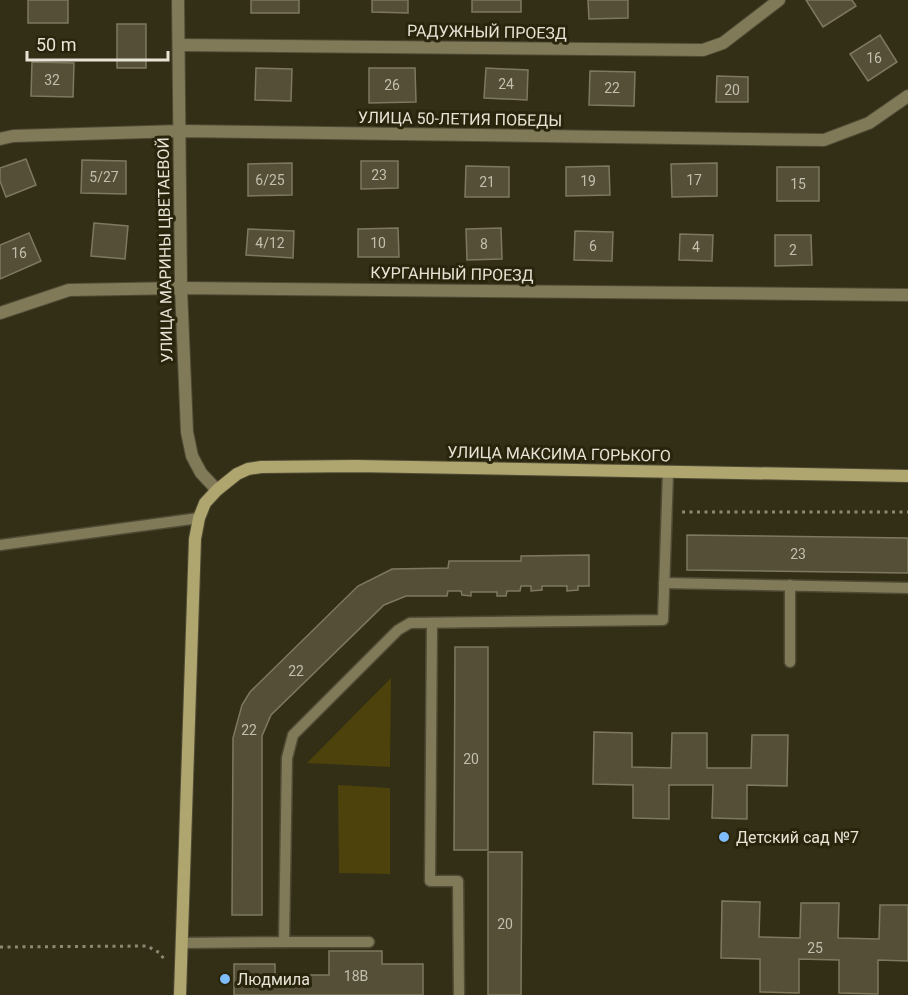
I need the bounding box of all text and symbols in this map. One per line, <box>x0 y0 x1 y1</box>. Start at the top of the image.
street label: РАДУЖНЫЙ ПРОЕЗД <box>407 21 567 43</box>
scale bar <box>27 24 168 62</box>
text: 50 m <box>36 34 76 55</box>
house number: 16 <box>866 50 882 66</box>
house number: 32 <box>44 72 60 88</box>
house number: 24 <box>498 76 514 92</box>
house number: 26 <box>384 77 400 93</box>
house number: 22 <box>604 80 620 96</box>
house number: 20 <box>724 82 740 98</box>
street label: УЛИЦА 50-ЛЕТИЯ ПОБЕДЫ <box>358 108 562 130</box>
street label: УЛИЦА МАРИНЫ ЦВЕТАЕВОЙ <box>154 137 176 363</box>
house number: 23 <box>371 167 387 183</box>
house number: 5/27 <box>89 169 119 185</box>
house number: 6/25 <box>255 172 285 188</box>
house number: 17 <box>686 172 702 188</box>
house number: 19 <box>580 173 596 189</box>
house number: 21 <box>479 174 495 190</box>
house number: 15 <box>790 176 806 192</box>
house number: 4/12 <box>255 235 285 251</box>
house number: 10 <box>370 235 386 251</box>
house number: 8 <box>480 236 488 252</box>
house number: 6 <box>589 238 597 254</box>
house number: 4 <box>692 239 700 255</box>
house number: 2 <box>789 242 797 258</box>
house number: 16 <box>11 245 27 261</box>
street label: КУРГАННЫЙ ПРОЕЗД <box>370 263 534 285</box>
street label: УЛИЦА МАКСИМА ГОРЬКОГО <box>447 443 671 465</box>
house number: 23 <box>790 546 806 562</box>
house number: 22 <box>288 663 304 679</box>
house number: 22 <box>241 722 257 738</box>
house number: 20 <box>463 751 479 767</box>
place label: Детский сад №7 <box>736 828 859 847</box>
marker: Детский сад №7 <box>717 830 731 844</box>
house number: 20 <box>497 916 513 932</box>
house number: 25 <box>807 940 823 956</box>
house number: 18В <box>344 968 368 984</box>
place label: Людмила <box>237 970 310 989</box>
marker: Людмила <box>218 972 232 986</box>

